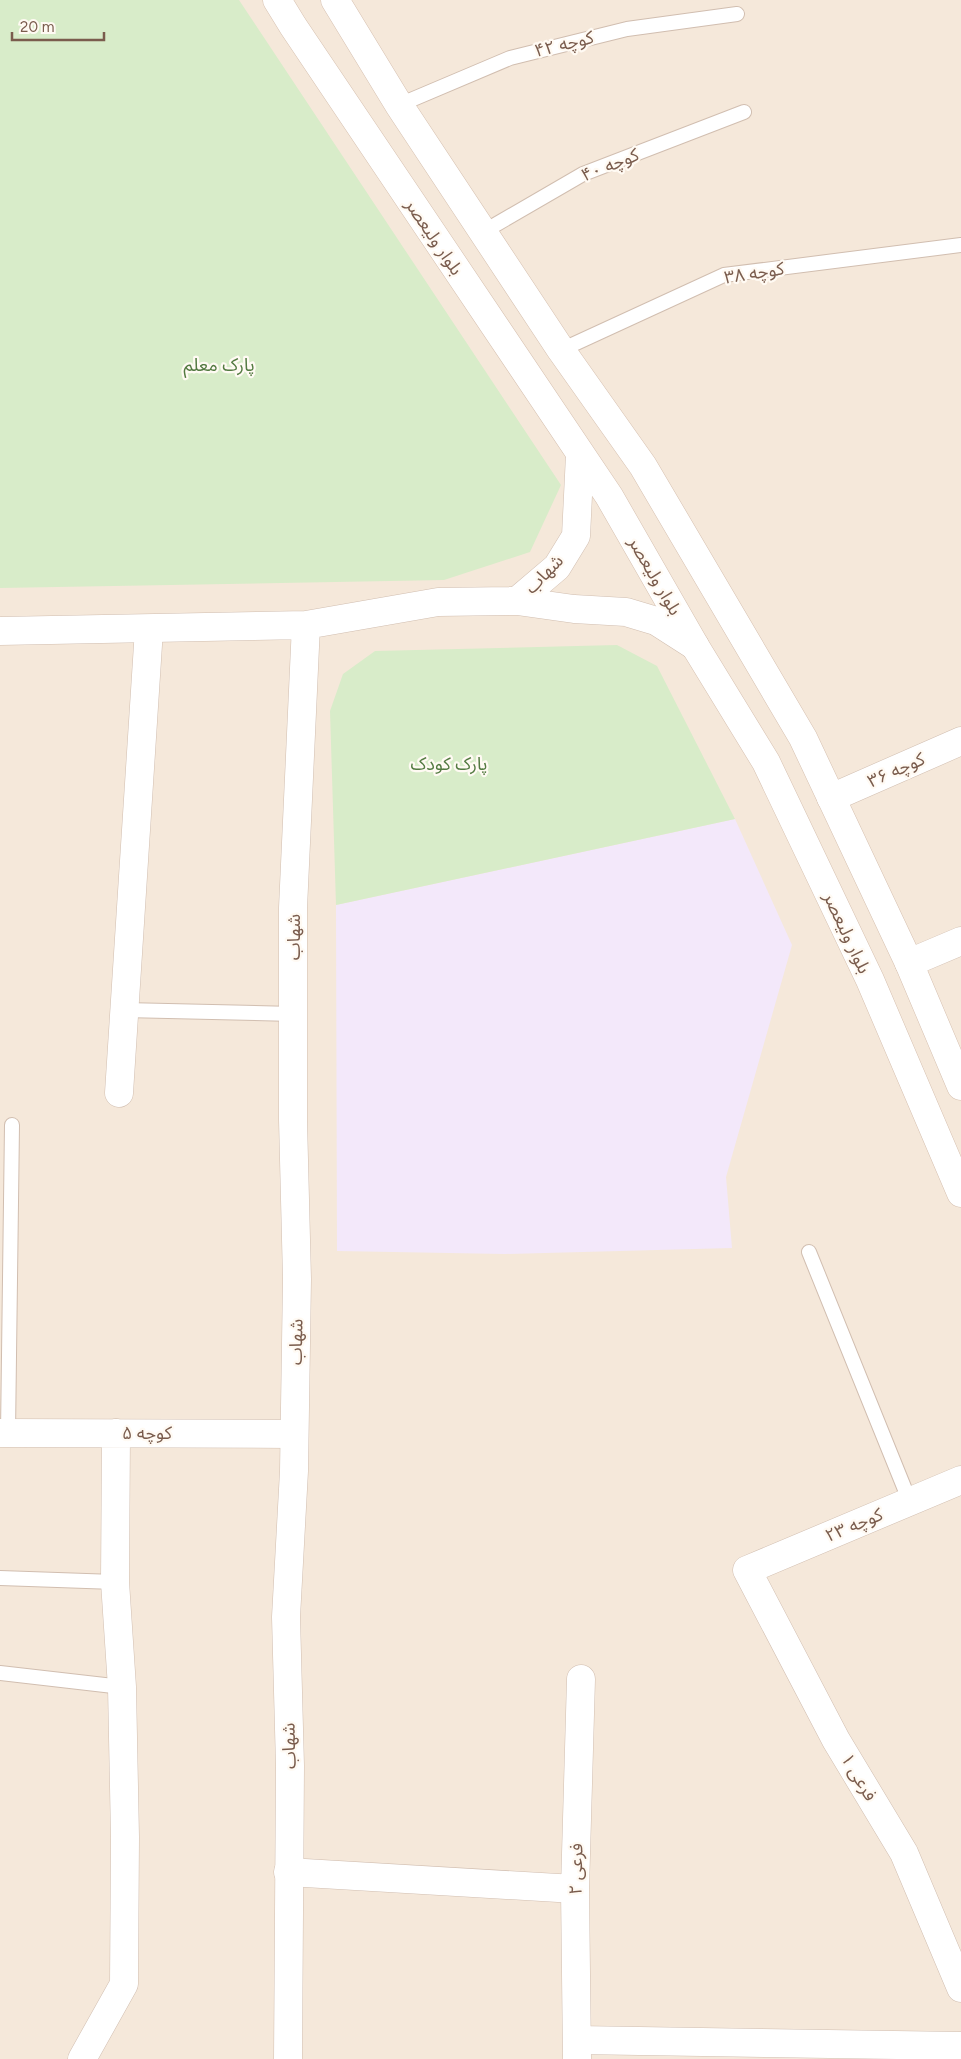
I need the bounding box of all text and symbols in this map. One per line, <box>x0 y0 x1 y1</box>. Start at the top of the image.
scale bar <box>12 10 105 42</box>
text: 20 m <box>20 18 54 36</box>
street label: کوچه ۴۲ <box>532 26 596 62</box>
street label: کوچه ۴۰ <box>578 143 643 187</box>
street label: بلوار ولیعصر <box>400 194 467 279</box>
street label: کوچه ۳۸ <box>722 257 786 289</box>
park label: پارک معلم <box>183 354 255 378</box>
street label: بلوار ولیعصر <box>623 532 686 619</box>
street label: شهاب <box>520 550 568 598</box>
street label: ۳۶ کوچه <box>864 747 929 792</box>
park label: پارک کودک <box>410 753 488 775</box>
street label: بلوار ولیعصر <box>818 888 875 977</box>
street label: شهاب <box>283 914 305 960</box>
street label: شهاب <box>285 1319 307 1365</box>
street label: کوچه ۵ <box>122 1422 173 1444</box>
street label: کوچه ۲۳ <box>822 1503 887 1547</box>
street label: شهاب <box>278 1723 300 1769</box>
street label: فرعی ۱ <box>836 1749 882 1805</box>
street label: فرعی ۲ <box>565 1843 587 1895</box>

